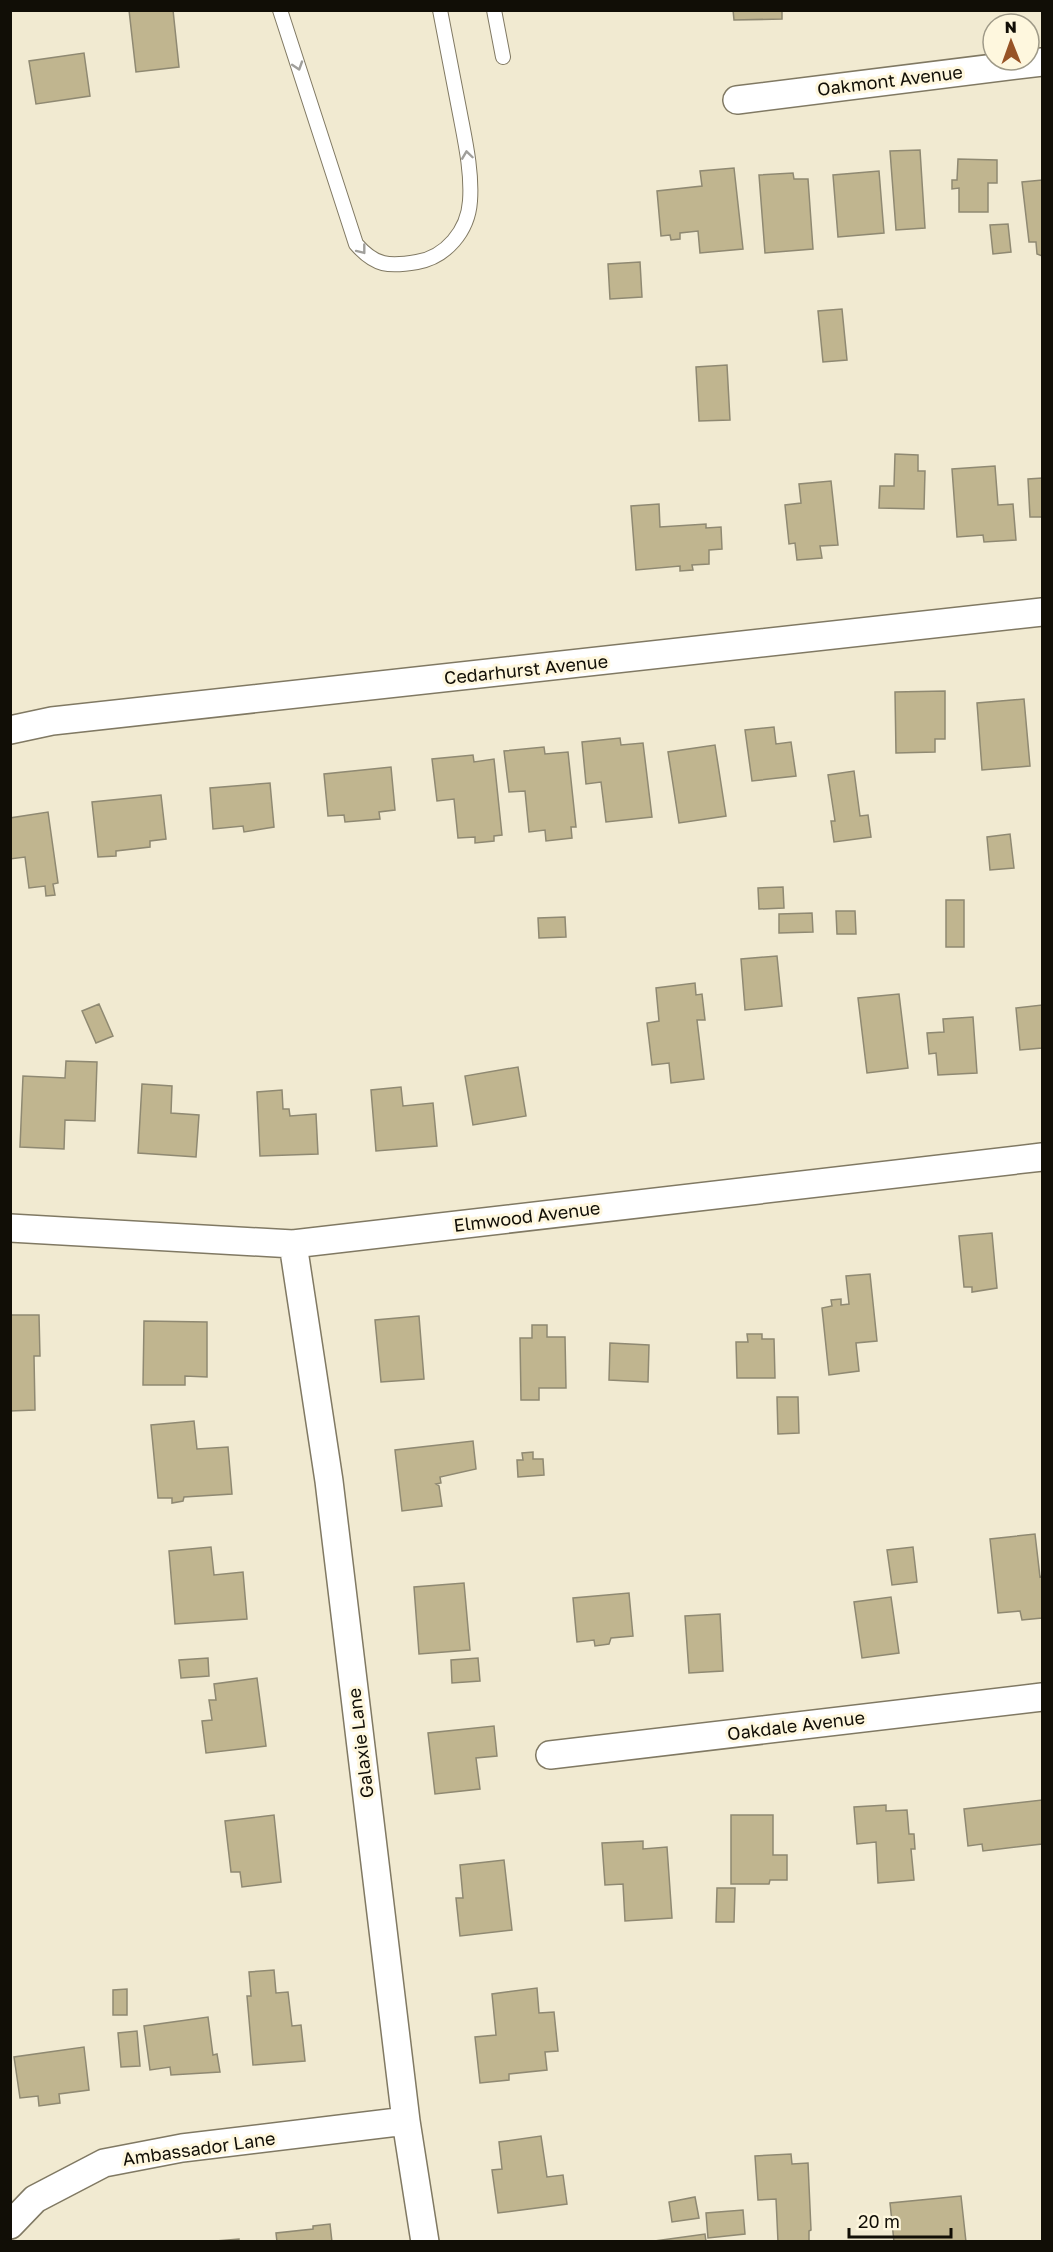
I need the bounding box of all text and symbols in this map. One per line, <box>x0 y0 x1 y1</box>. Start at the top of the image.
north arrow <box>981 12 1041 72</box>
text: N <box>1004 17 1017 37</box>
one-way arrow <box>291 60 303 71</box>
street label: Oakmont Avenue <box>816 60 964 100</box>
one-way arrow <box>461 150 473 160</box>
one-way arrow <box>354 243 365 254</box>
street label: Cedarhurst Avenue <box>443 649 609 689</box>
street label: Elmwood Avenue <box>452 1196 601 1236</box>
street label: Galaxie Lane <box>342 1687 378 1799</box>
street label: Oakdale Avenue <box>726 1706 866 1744</box>
street label: Ambassador Lane <box>121 2126 277 2170</box>
scale bar <box>849 2201 951 2239</box>
text: 20 m <box>858 2210 900 2232</box>

